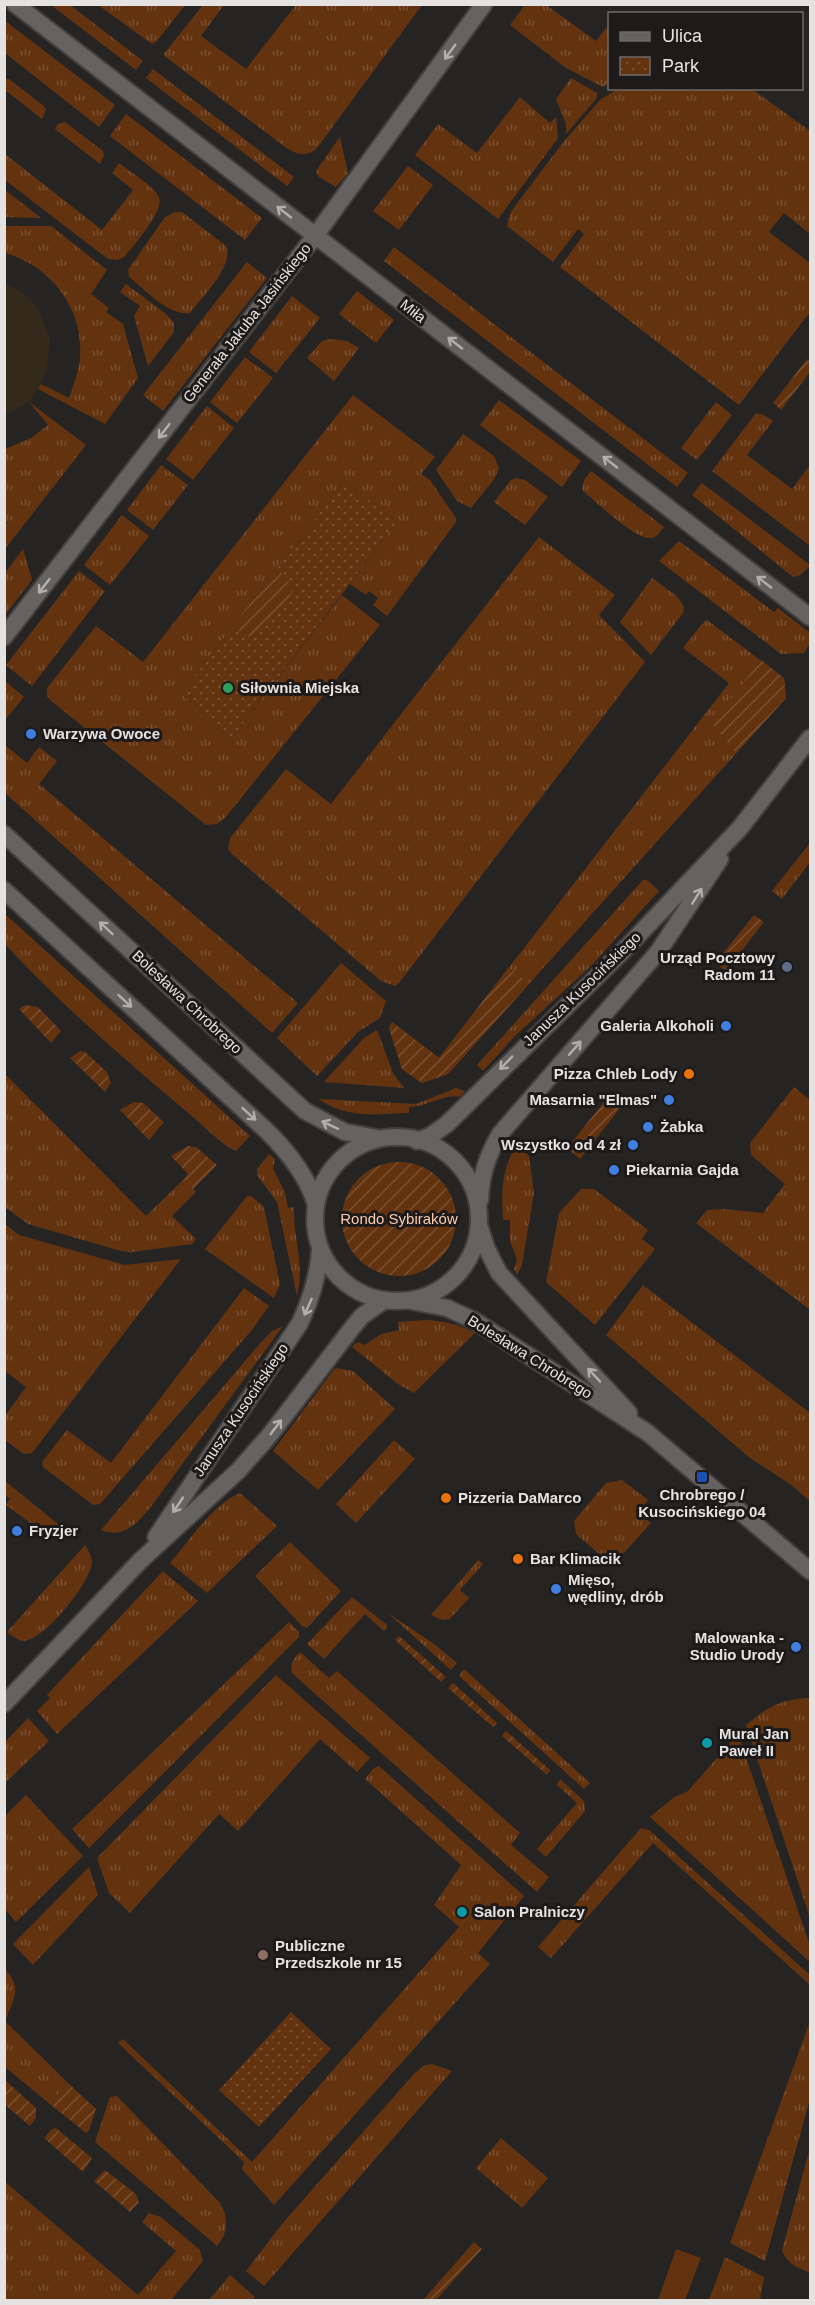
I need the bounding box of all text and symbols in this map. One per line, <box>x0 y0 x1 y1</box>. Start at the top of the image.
legend <box>608 12 803 90</box>
text: Ulica <box>662 26 703 46</box>
one-way arrow <box>443 43 456 59</box>
text: Park <box>662 56 700 76</box>
one-way arrow <box>276 205 292 218</box>
street label: Generała Jakuba Jasińskiego <box>179 240 314 405</box>
street label: Miła <box>397 295 430 326</box>
one-way arrow <box>447 337 463 350</box>
one-way arrow <box>157 423 170 439</box>
one-way arrow <box>602 456 618 469</box>
one-way arrow <box>756 575 772 588</box>
one-way arrow <box>38 577 51 593</box>
place label: Siłownia Miejska <box>240 679 360 696</box>
marker: Siłownia Miejska <box>221 681 235 695</box>
place label: Warzywa Owoce <box>43 725 160 742</box>
marker: Warzywa Owoce <box>24 727 38 741</box>
one-way arrow <box>691 888 703 905</box>
one-way arrow <box>98 921 113 935</box>
street label: Janusza Kusocińskiego <box>519 928 644 1049</box>
street label: Bolesława Chrobrego <box>129 947 246 1057</box>
place label: Urząd Pocztowy Radom 11 <box>660 949 776 983</box>
marker: Urząd Pocztowy Radom 11 <box>780 960 794 974</box>
one-way arrow <box>117 994 132 1008</box>
place label: Galeria Alkoholi <box>600 1017 714 1034</box>
marker: Galeria Alkoholi <box>719 1019 733 1033</box>
one-way arrow <box>568 1040 581 1056</box>
one-way arrow <box>499 1056 514 1071</box>
place label: Pizza Chleb Lody <box>554 1065 678 1082</box>
marker: Pizza Chleb Lody <box>682 1067 696 1081</box>
place label: Masarnia "Elmas" <box>529 1091 657 1108</box>
marker: Masarnia "Elmas" <box>662 1093 676 1107</box>
one-way arrow <box>241 1107 256 1122</box>
place label: Żabka <box>660 1118 704 1135</box>
one-way arrow <box>322 1119 340 1131</box>
marker: Żabka <box>641 1120 655 1134</box>
place label: Wszystko od 4 zł <box>501 1136 622 1153</box>
marker: Wszystko od 4 zł <box>626 1138 640 1152</box>
place label: Piekarnia Gajda <box>626 1161 739 1178</box>
marker: Piekarnia Gajda <box>607 1163 621 1177</box>
park label: Rondo Sybiraków <box>340 1210 458 1227</box>
one-way arrow <box>301 1297 313 1315</box>
street label: Bolesława Chrobrego <box>465 1311 596 1402</box>
street label: Janusza Kusocińskiego <box>190 1340 291 1479</box>
one-way arrow <box>587 1368 601 1383</box>
one-way arrow <box>269 1419 282 1435</box>
marker: Chrobrego / Kusocińskiego 04 <box>695 1470 709 1484</box>
place label: Chrobrego / Kusocińskiego 04 <box>638 1486 766 1520</box>
place label: Pizzeria DaMarco <box>458 1489 581 1506</box>
marker: Pizzeria DaMarco <box>439 1491 453 1505</box>
one-way arrow <box>172 1496 184 1512</box>
place label: Fryzjer <box>29 1522 78 1539</box>
marker: Fryzjer <box>10 1524 24 1538</box>
place label: Bar Klimacik <box>530 1550 622 1567</box>
marker: Bar Klimacik <box>511 1552 525 1566</box>
place label: Mięso, wędliny, drób <box>567 1571 664 1605</box>
marker: Mięso, wędliny, drób <box>549 1582 563 1596</box>
place label: Malowanka - Studio Urody <box>690 1629 785 1663</box>
marker: Malowanka - Studio Urody <box>789 1640 803 1654</box>
place label: Mural Jan Paweł II <box>719 1725 789 1759</box>
marker: Mural Jan Paweł II <box>700 1736 714 1750</box>
place label: Salon Pralniczy <box>474 1903 586 1920</box>
marker: Salon Pralniczy <box>455 1905 469 1919</box>
place label: Publiczne Przedszkole nr 15 <box>275 1937 402 1971</box>
marker: Publiczne Przedszkole nr 15 <box>256 1948 270 1962</box>

